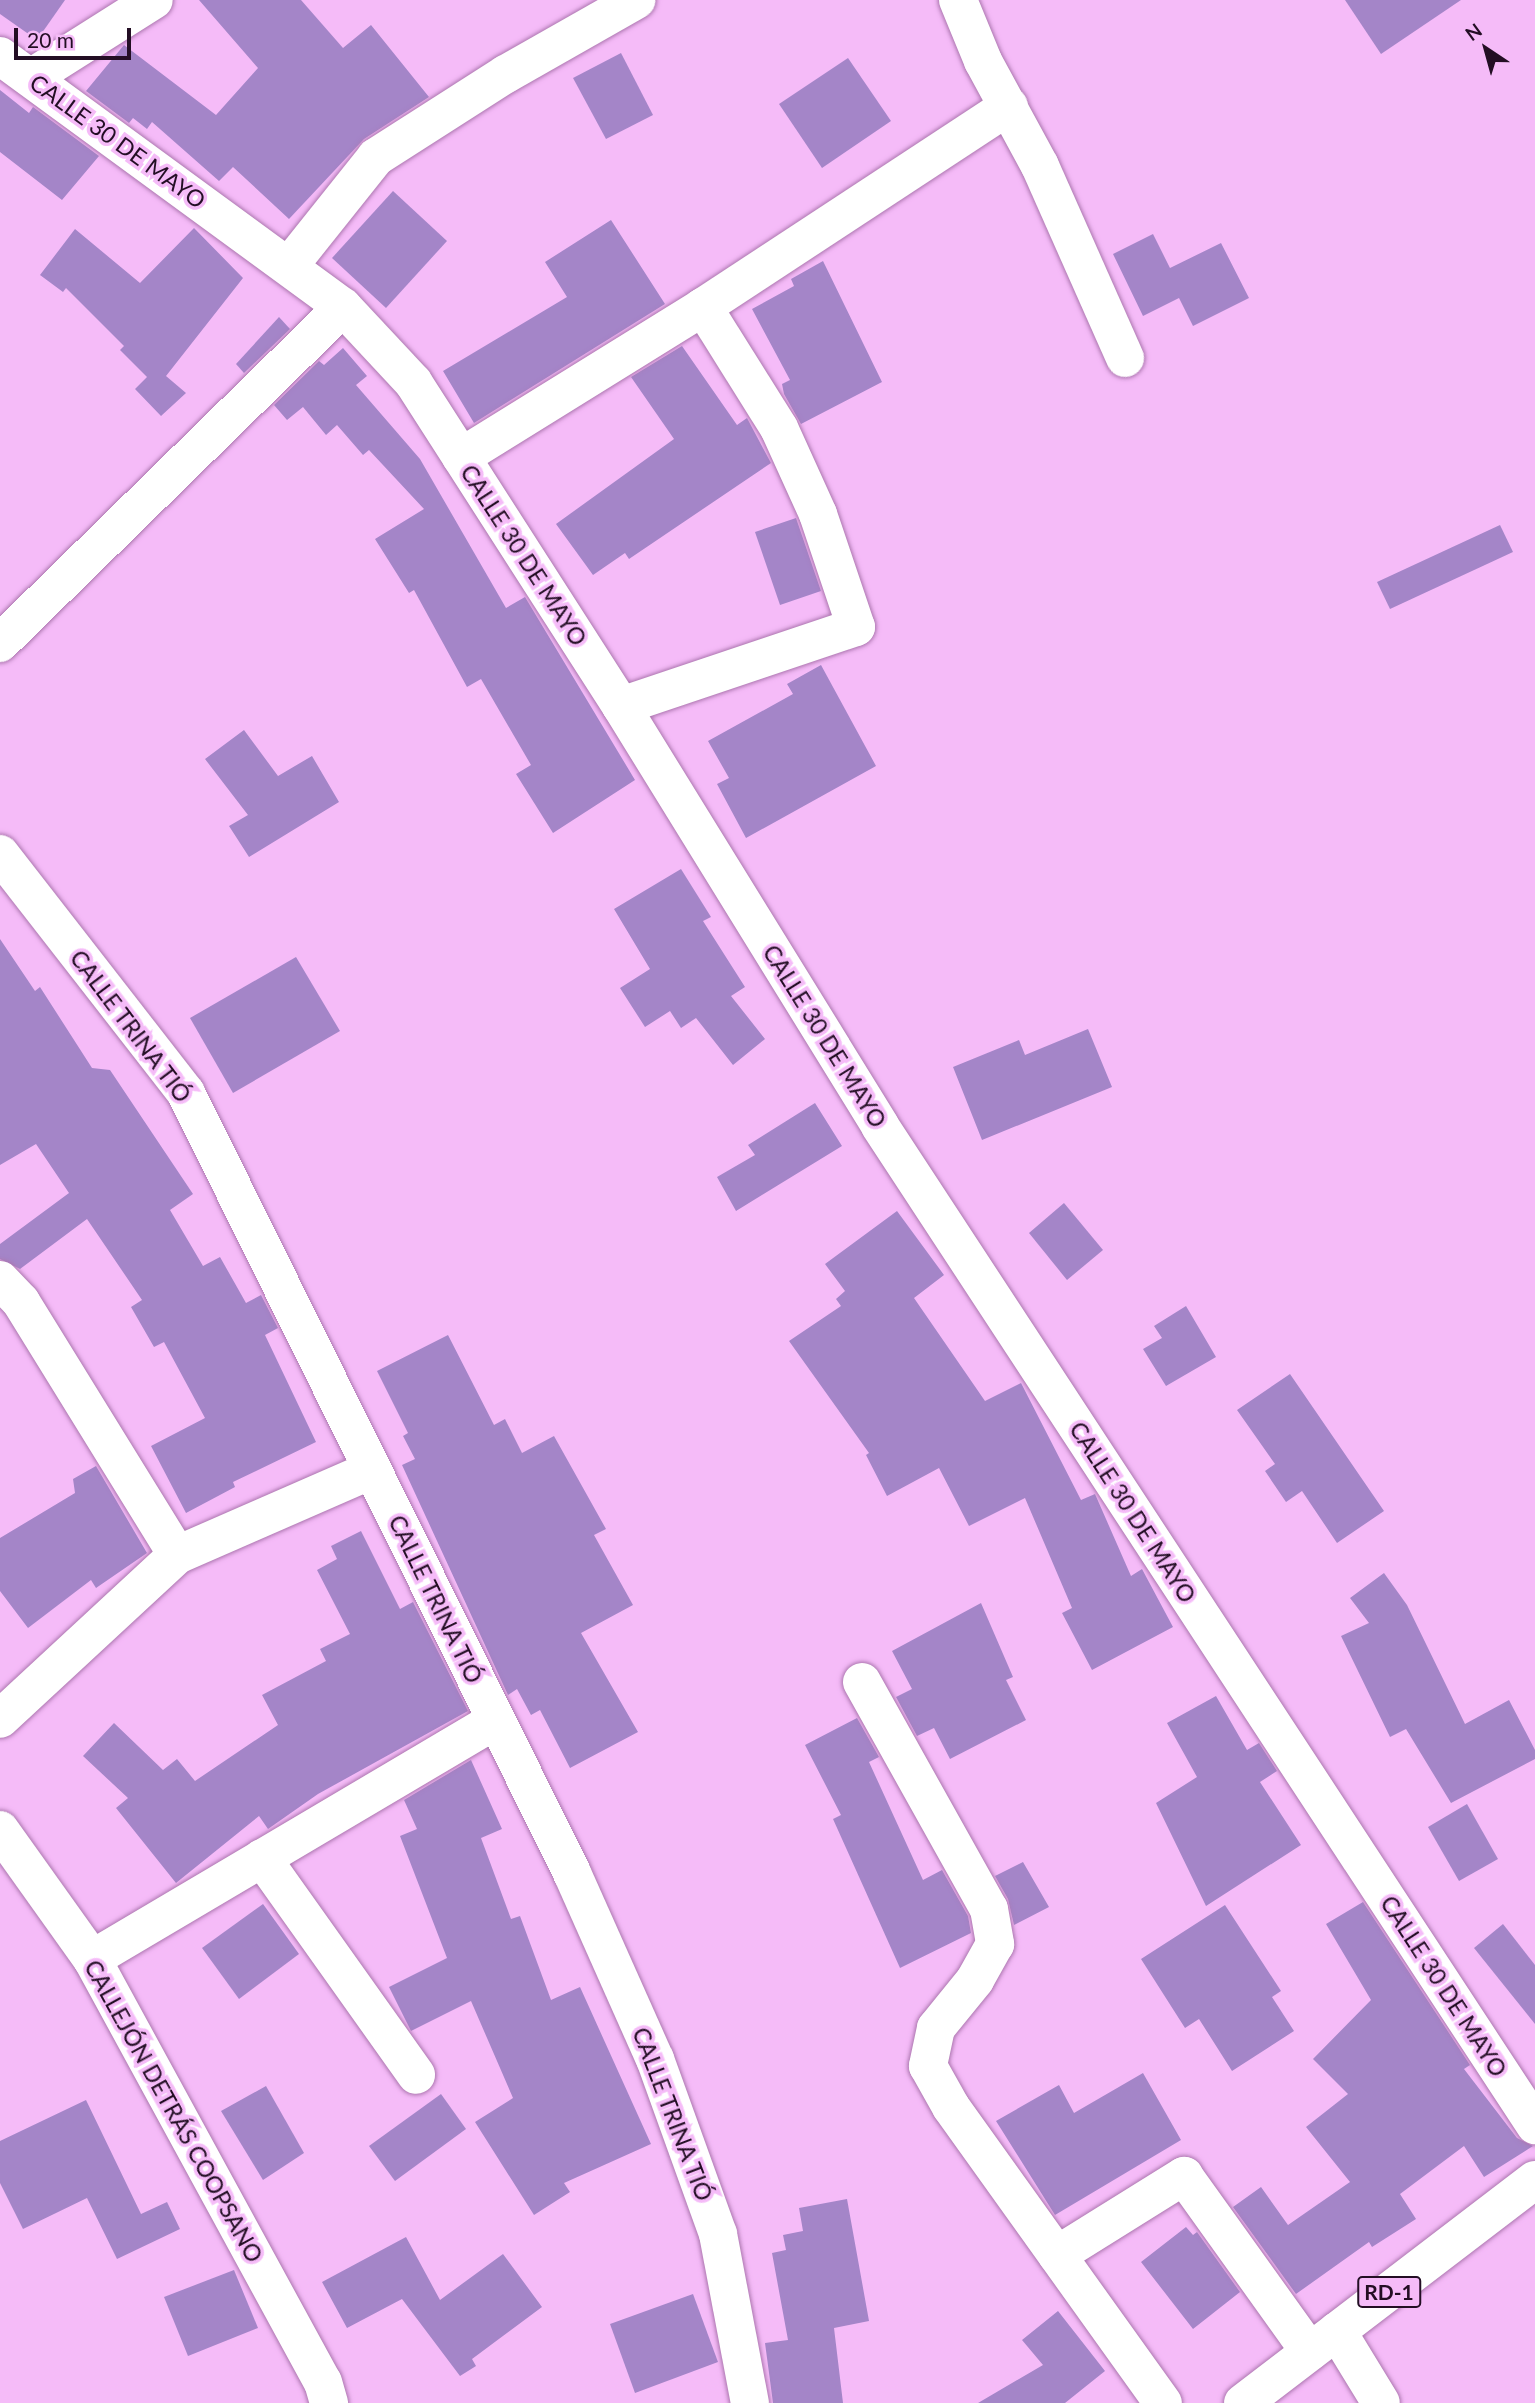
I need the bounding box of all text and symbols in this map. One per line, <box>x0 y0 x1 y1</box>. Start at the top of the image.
scale bar <box>18 14 135 58</box>
north arrow <box>1451 14 1521 84</box>
text: N <box>1461 18 1486 45</box>
text: 20 m <box>27 27 74 52</box>
street label: CALLE 30 DE MAYO <box>25 68 211 214</box>
street label: CALLE 30 DE MAYO <box>455 459 593 651</box>
street label: CALLE 30 DE MAYO <box>758 940 892 1132</box>
street label: CALLE TRINA TIÓ <box>64 944 198 1108</box>
street label: CALLE 30 DE MAYO <box>1064 1416 1202 1608</box>
street label: CALLE TRINA TIÓ <box>383 1510 489 1688</box>
street label: CALLE 30 DE MAYO <box>1375 1890 1513 2082</box>
street label: CALLEJÓN DETRÁS COOPSANO <box>79 1955 269 2267</box>
street label: CALLE TRINA TIÓ <box>627 2022 719 2206</box>
road number: RD-1 <box>1356 2274 1422 2310</box>

